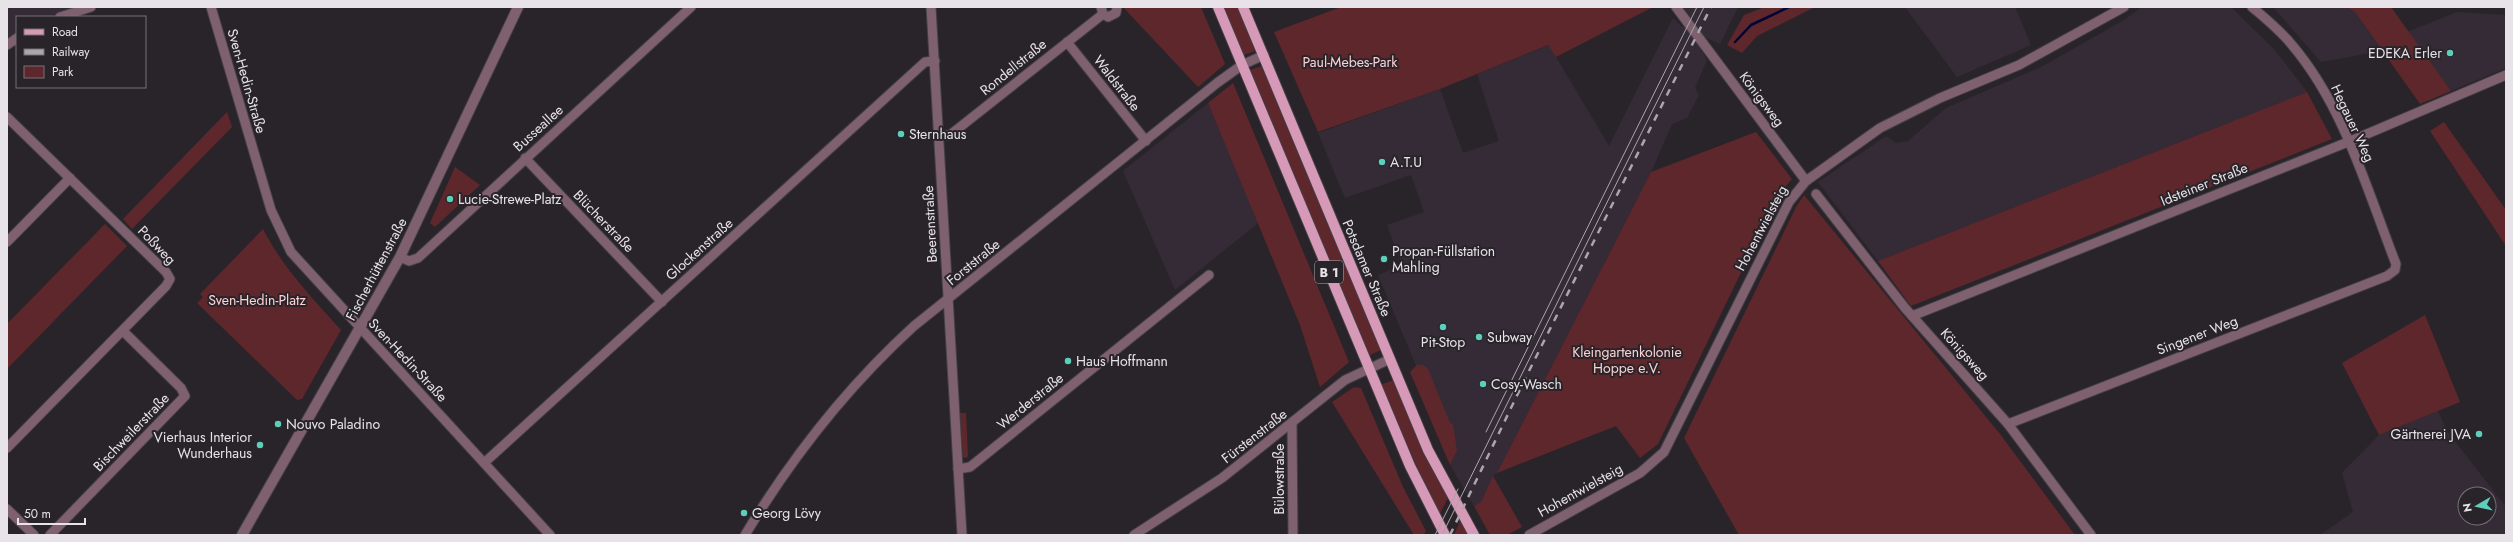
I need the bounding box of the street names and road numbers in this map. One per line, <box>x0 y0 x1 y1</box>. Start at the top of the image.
street label: Sven-Hedin-Straße <box>223 26 271 136</box>
street label: Rondellstraße <box>976 34 1050 100</box>
street label: Waldstraße <box>1089 51 1145 115</box>
street label: Königsweg <box>1735 67 1789 131</box>
street label: Hegauer Weg <box>2326 81 2380 165</box>
street label: Busseallee <box>509 100 567 156</box>
street label: Idsteiner Straße <box>2157 157 2251 211</box>
street label: Hohentwielsteig <box>1730 182 1792 274</box>
street label: Blücherstraße <box>569 185 639 257</box>
street label: Beerenstraße <box>918 185 942 263</box>
street label: Glockenstraße <box>661 213 737 285</box>
street label: Fischerhüttenstraße <box>340 214 412 324</box>
street label: Potsdamer Straße <box>1338 216 1396 320</box>
street label: Poßweg <box>133 221 181 269</box>
street label: Forststraße <box>942 234 1004 290</box>
road number: B 1 <box>1315 261 1343 283</box>
street label: Singener Weg <box>2154 310 2240 360</box>
street label: Sven-Hedin-Straße <box>364 314 452 406</box>
street label: Königsweg <box>1936 323 1994 385</box>
street label: Werderstraße <box>992 368 1068 434</box>
street label: Bischweilerstraße <box>88 388 174 476</box>
street label: Fürstenstraße <box>1217 404 1291 468</box>
street label: Bülowstraße <box>1269 444 1289 515</box>
street label: Hohentwielsteig <box>1534 458 1626 522</box>

